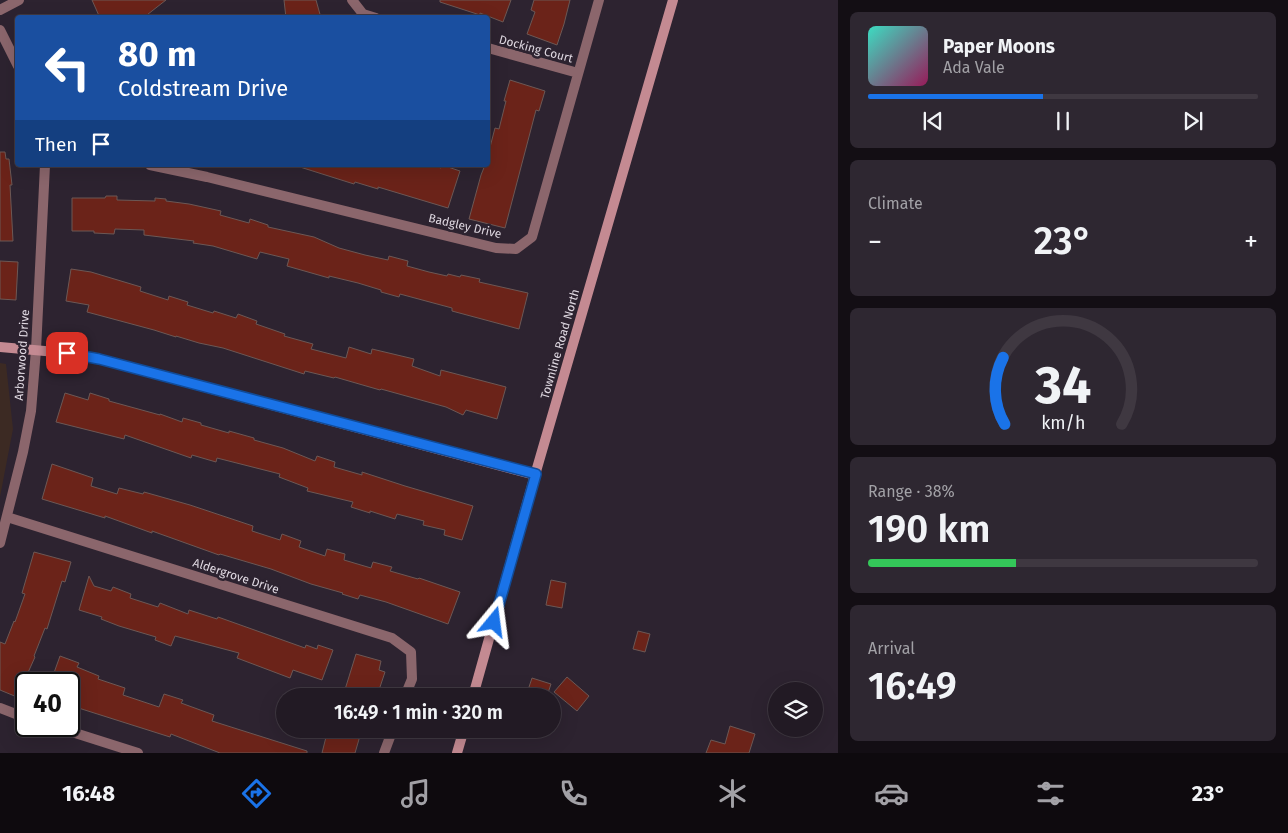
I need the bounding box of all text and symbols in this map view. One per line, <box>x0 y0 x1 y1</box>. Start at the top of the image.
street label: Docking Court <box>498 32 575 66</box>
text: 80 m <box>118 33 197 75</box>
icon: left <box>35 35 100 100</box>
text: Paper Moons <box>943 35 1055 58</box>
text: Ada Vale <box>943 58 1005 77</box>
text: Coldstream Drive <box>118 75 288 102</box>
icon: previous <box>919 107 947 135</box>
icon: pause <box>1049 107 1077 135</box>
icon: next <box>1179 107 1207 135</box>
icon: arrive <box>87 130 115 158</box>
text: Then <box>35 133 77 156</box>
text: Climate <box>868 194 923 213</box>
street label: Badgley Drive <box>427 211 503 241</box>
text: 23° <box>1034 218 1092 264</box>
text: − <box>868 225 882 258</box>
text: + <box>1244 225 1258 258</box>
street label: Townline Road North <box>538 287 582 401</box>
street label: Arborwood Drive <box>12 309 32 401</box>
pin <box>46 332 88 374</box>
icon: arrive <box>53 339 81 367</box>
text: 34 <box>1034 354 1091 417</box>
text: km/h <box>1041 412 1085 434</box>
text: Range · 38% <box>868 482 955 501</box>
text: 190 km <box>868 506 990 552</box>
street label: Aldergrove Drive <box>191 555 281 597</box>
position arrow <box>467 595 519 647</box>
text: Arrival <box>868 639 915 658</box>
text: 16:49 <box>868 663 957 709</box>
speed limit sign: 40 <box>15 672 80 737</box>
map controls <box>768 682 823 737</box>
button: layers <box>768 682 823 737</box>
text: 16:49 · 1 min · 320 m <box>334 701 503 724</box>
icon: directions <box>239 776 274 811</box>
icon: music <box>398 776 433 811</box>
icon: phone <box>556 776 591 811</box>
icon: climate <box>715 776 750 811</box>
icon: car <box>874 776 909 811</box>
icon: filters <box>1033 776 1068 811</box>
text: 16:48 <box>62 780 115 807</box>
text: 23° <box>1192 780 1226 807</box>

